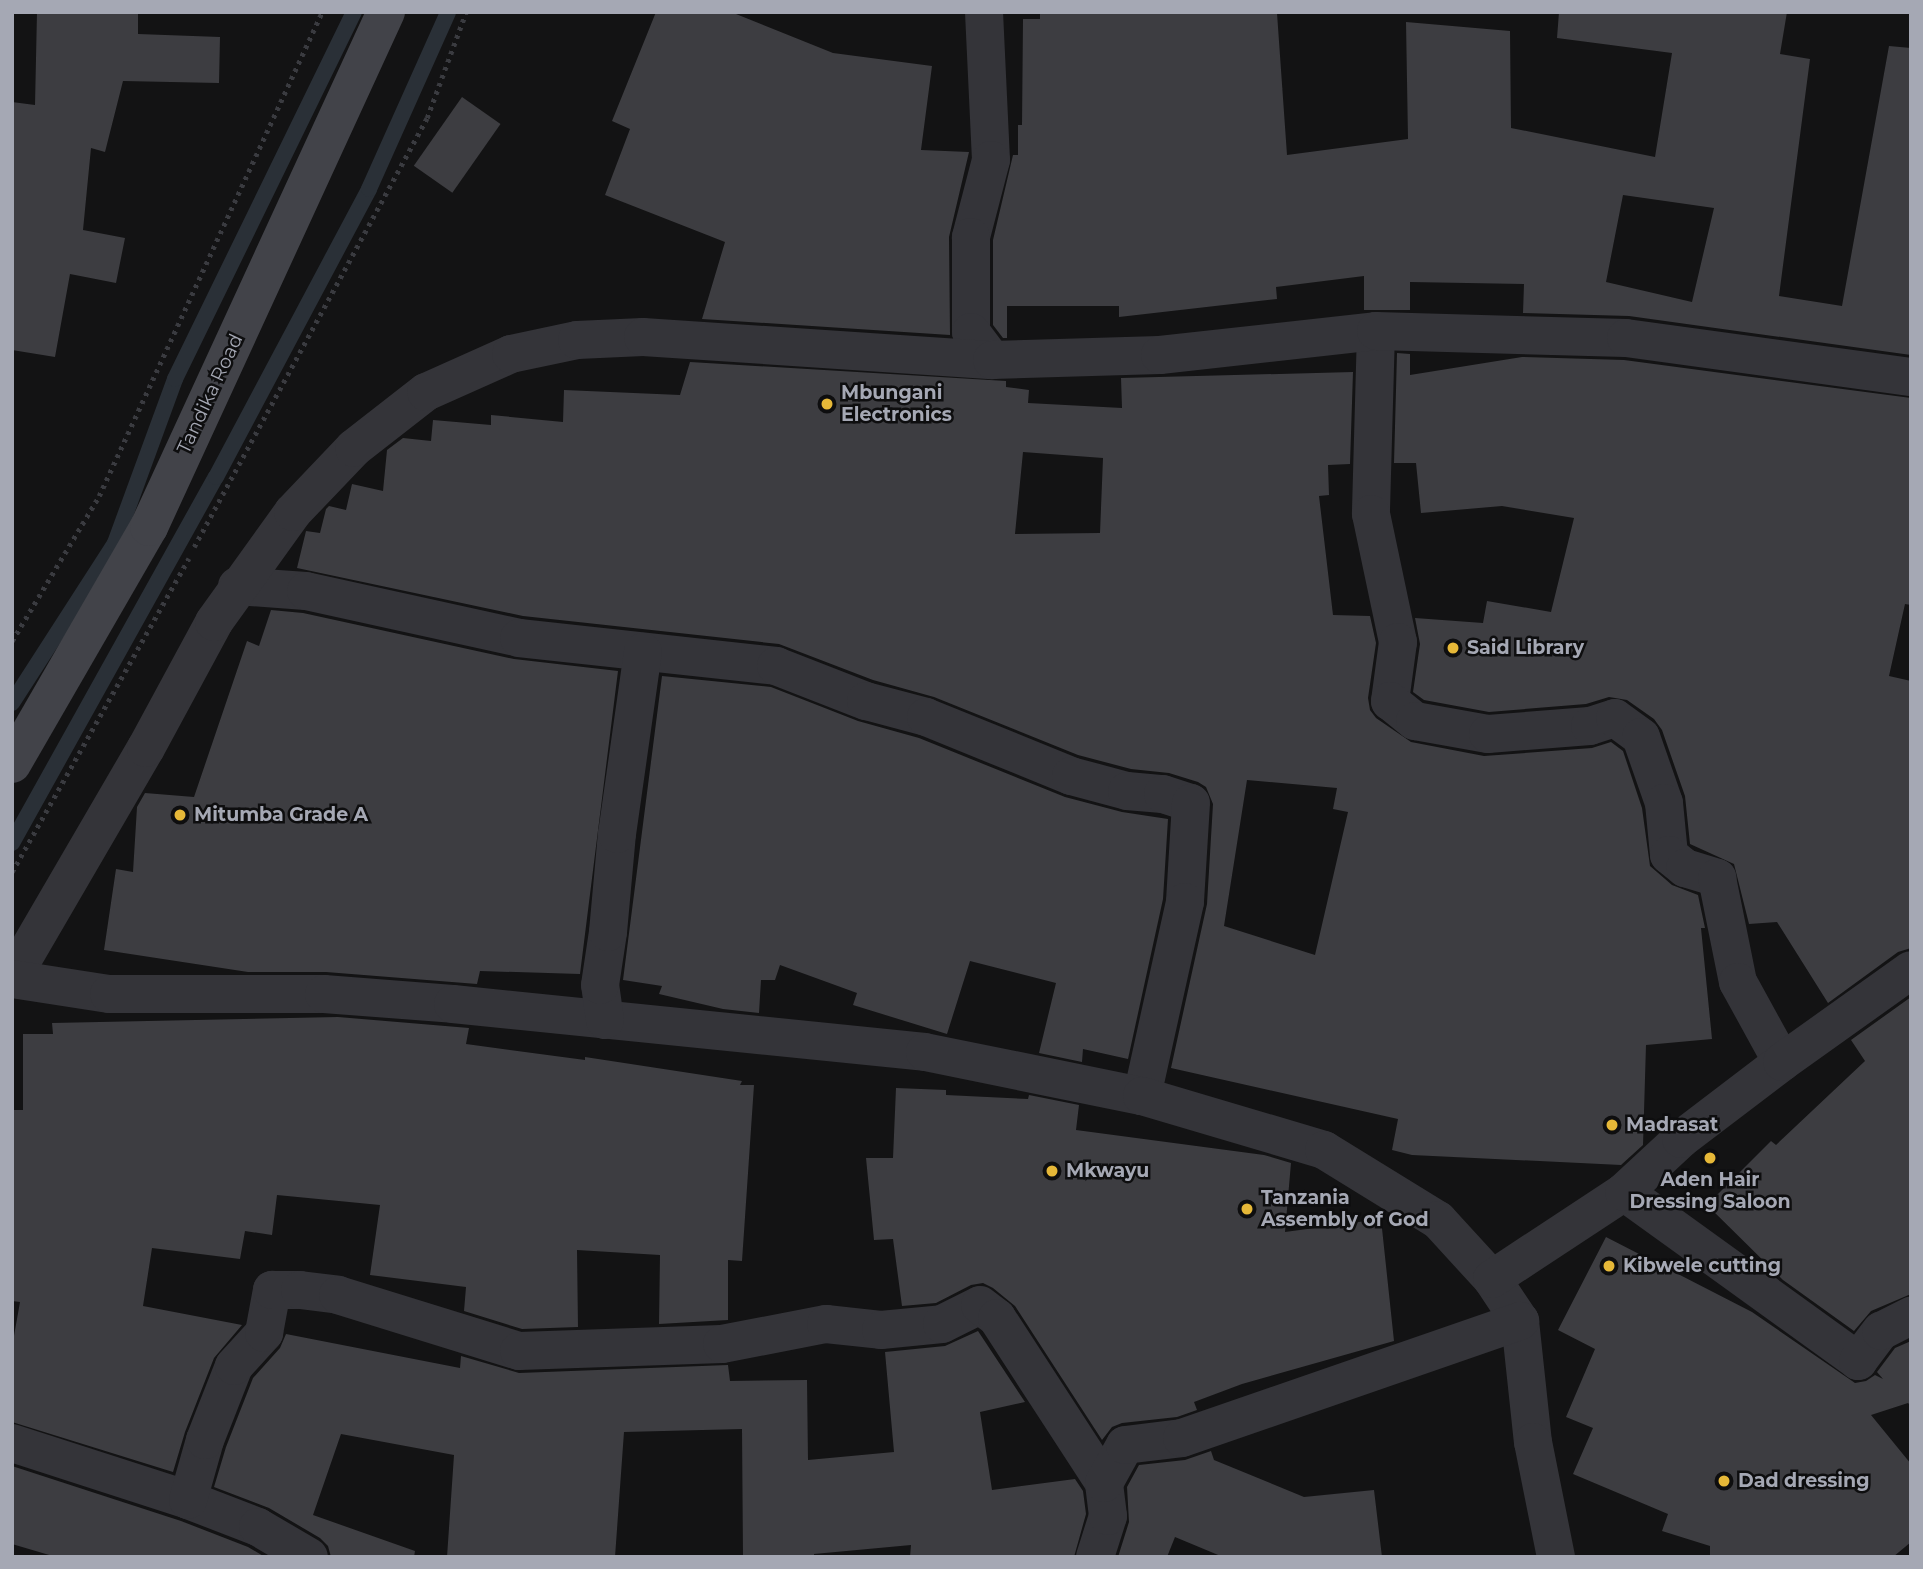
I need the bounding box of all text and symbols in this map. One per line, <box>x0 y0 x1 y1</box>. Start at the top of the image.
street label: Tandika Road <box>172 331 248 457</box>
place label: Mbungani Electronics <box>841 382 952 426</box>
marker: Mbungani Electronics <box>819 396 835 412</box>
place label: Said Library <box>1467 637 1584 659</box>
marker: Said Library <box>1445 640 1461 656</box>
place label: Mitumba Grade A <box>194 804 368 826</box>
marker: Mitumba Grade A <box>172 807 188 823</box>
place label: Madrasat <box>1626 1114 1718 1136</box>
marker: Madrasat <box>1604 1117 1620 1133</box>
marker: Aden Hair Dressing Saloon <box>1702 1150 1718 1166</box>
place label: Mkwayu <box>1066 1160 1149 1182</box>
marker: Mkwayu <box>1044 1163 1060 1179</box>
place label: Aden Hair Dressing Saloon <box>1629 1169 1791 1213</box>
place label: Tanzania Assembly of God <box>1261 1187 1429 1231</box>
marker: Tanzania Assembly of God <box>1239 1201 1255 1217</box>
place label: Kibwele cutting <box>1623 1255 1781 1277</box>
marker: Kibwele cutting <box>1601 1258 1617 1274</box>
place label: Dad dressing <box>1738 1470 1870 1492</box>
marker: Dad dressing <box>1716 1473 1732 1489</box>

